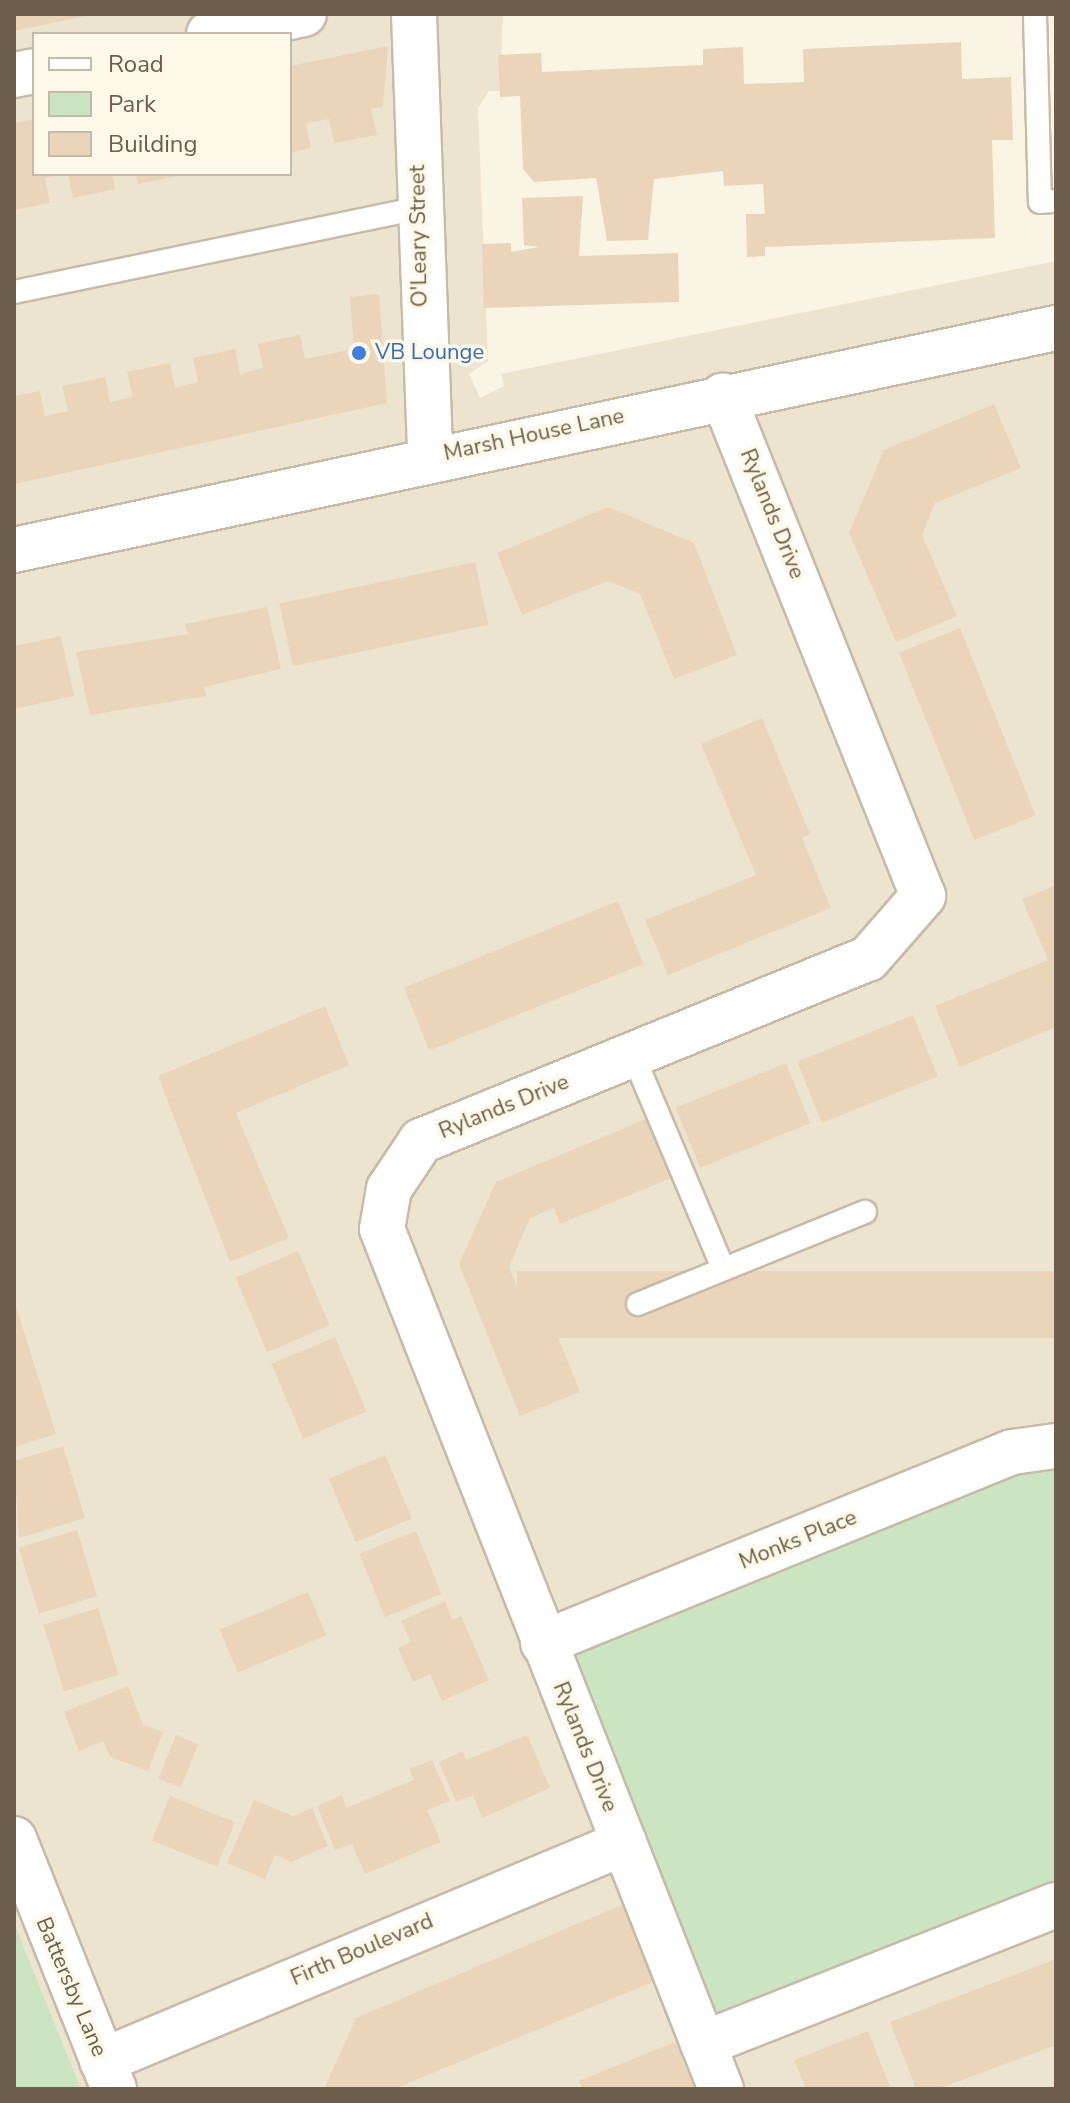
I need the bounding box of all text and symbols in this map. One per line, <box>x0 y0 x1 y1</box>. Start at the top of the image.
legend <box>32 32 292 176</box>
text: Road <box>108 48 164 80</box>
text: Park <box>108 88 156 120</box>
text: Building <box>108 128 198 160</box>
street label: O'Leary Street <box>405 165 433 307</box>
place label: VB Lounge <box>375 340 484 366</box>
marker: VB Lounge <box>350 344 368 362</box>
street label: Marsh House Lane <box>441 403 627 467</box>
street label: Rylands Drive <box>734 445 810 583</box>
street label: Rylands Drive <box>435 1069 573 1145</box>
street label: Monks Place <box>735 1504 861 1576</box>
street label: Rylands Drive <box>547 1678 623 1816</box>
street label: Firth Boulevard <box>287 1908 437 1992</box>
street label: Battersby Lane <box>30 1913 112 2061</box>

